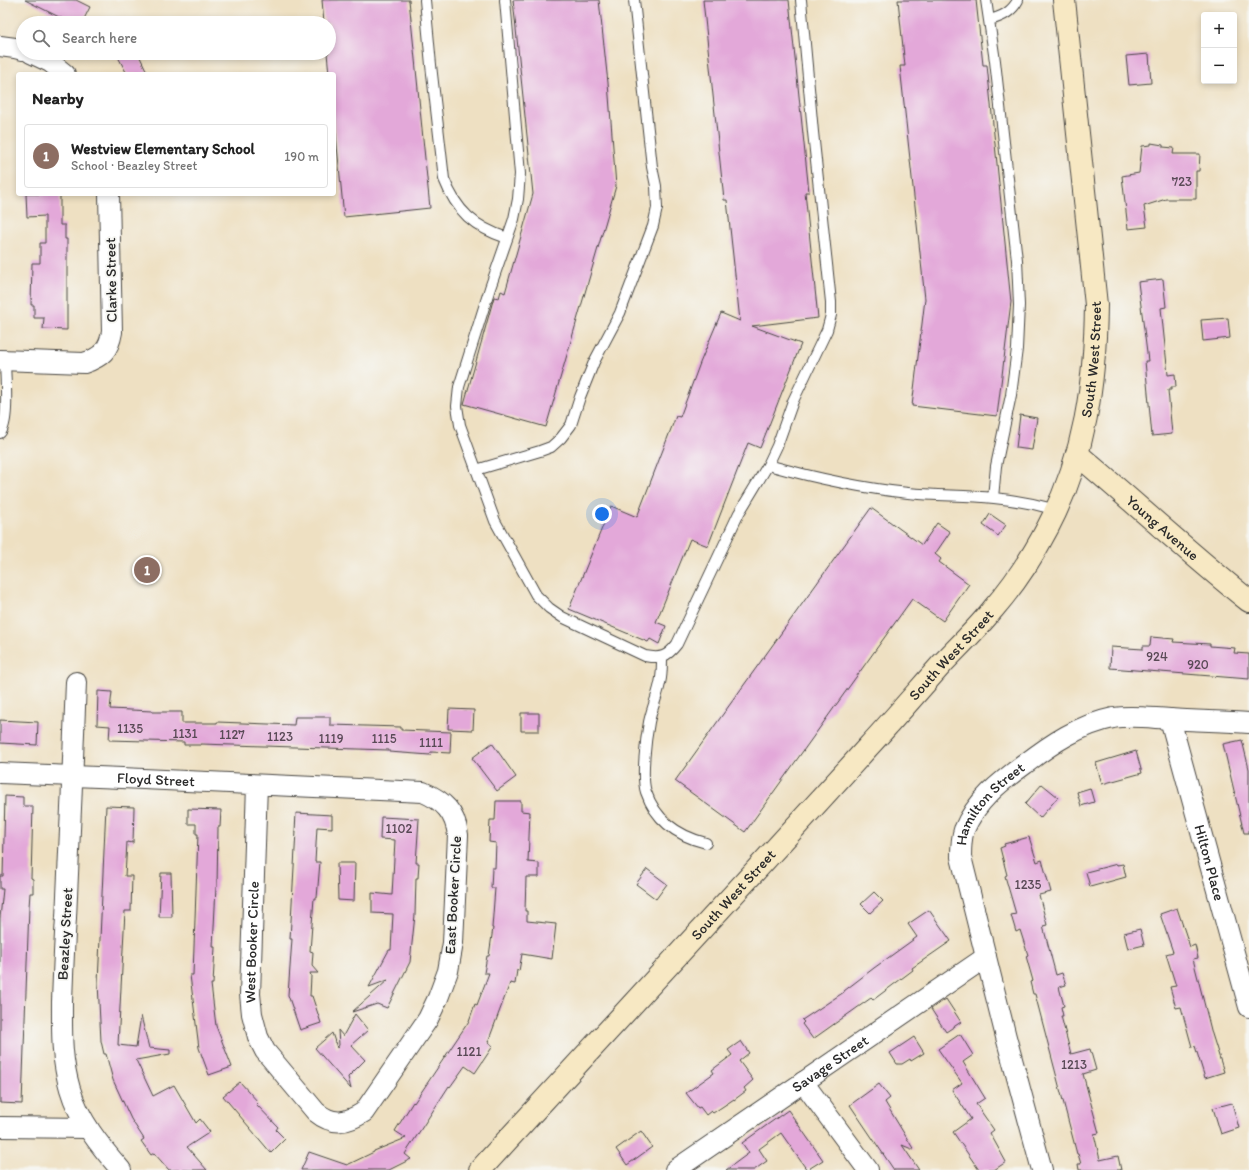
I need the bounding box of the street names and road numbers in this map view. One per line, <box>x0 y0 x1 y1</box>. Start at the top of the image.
street label: Clarke Street <box>101 237 121 323</box>
street label: South West Street <box>1077 300 1105 419</box>
street label: Young Avenue <box>1122 491 1203 565</box>
street label: South West Street <box>905 606 998 704</box>
street label: Hamilton Street <box>952 758 1028 846</box>
street label: Floyd Street <box>117 769 196 790</box>
street label: Hilton Place <box>1190 823 1228 903</box>
street label: East Booker Circle <box>441 835 465 955</box>
street label: South West Street <box>687 845 780 944</box>
street label: West Booker Circle <box>241 881 263 1004</box>
street label: Beazley Street <box>54 887 76 981</box>
street label: Savage Street <box>788 1031 872 1096</box>

